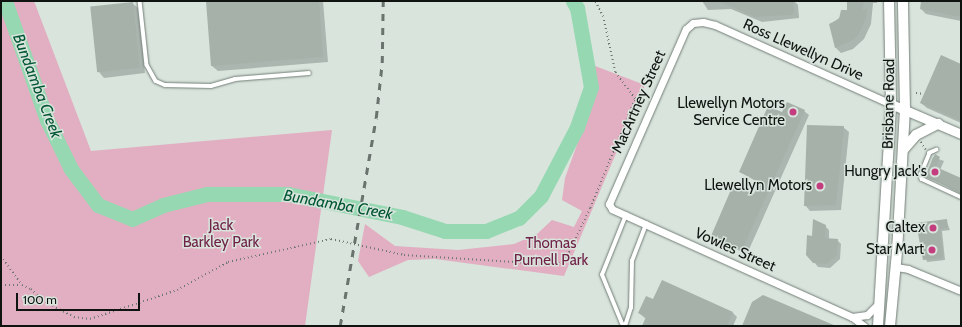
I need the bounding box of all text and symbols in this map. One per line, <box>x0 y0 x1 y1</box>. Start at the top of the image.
street label: Ross Llewellyn Drive <box>740 15 866 85</box>
water label: Bundamba Creek <box>8 31 66 141</box>
street label: MacArtney Street <box>608 48 670 156</box>
street label: Brisbane Road <box>879 59 899 149</box>
place label: Llewellyn Motors Service Centre <box>677 94 785 129</box>
marker: Llewellyn Motors Service Centre <box>788 107 798 117</box>
place label: Hungry Jack's <box>844 163 927 181</box>
marker: Hungry Jack's <box>930 167 940 177</box>
place label: Llewellyn Motors <box>704 177 812 195</box>
marker: Llewellyn Motors <box>815 181 825 191</box>
water label: Bundamba Creek <box>282 186 394 224</box>
park label: Jack Barkley Park <box>183 216 259 251</box>
place label: Caltex <box>885 219 925 237</box>
marker: Caltex <box>928 223 938 233</box>
street label: Vowles Street <box>692 224 778 276</box>
park label: Thomas Purnell Park <box>514 234 588 269</box>
place label: Star Mart <box>866 241 924 259</box>
marker: Star Mart <box>927 245 937 255</box>
scale bar <box>18 285 142 311</box>
text: 100 m <box>23 292 57 307</box>

